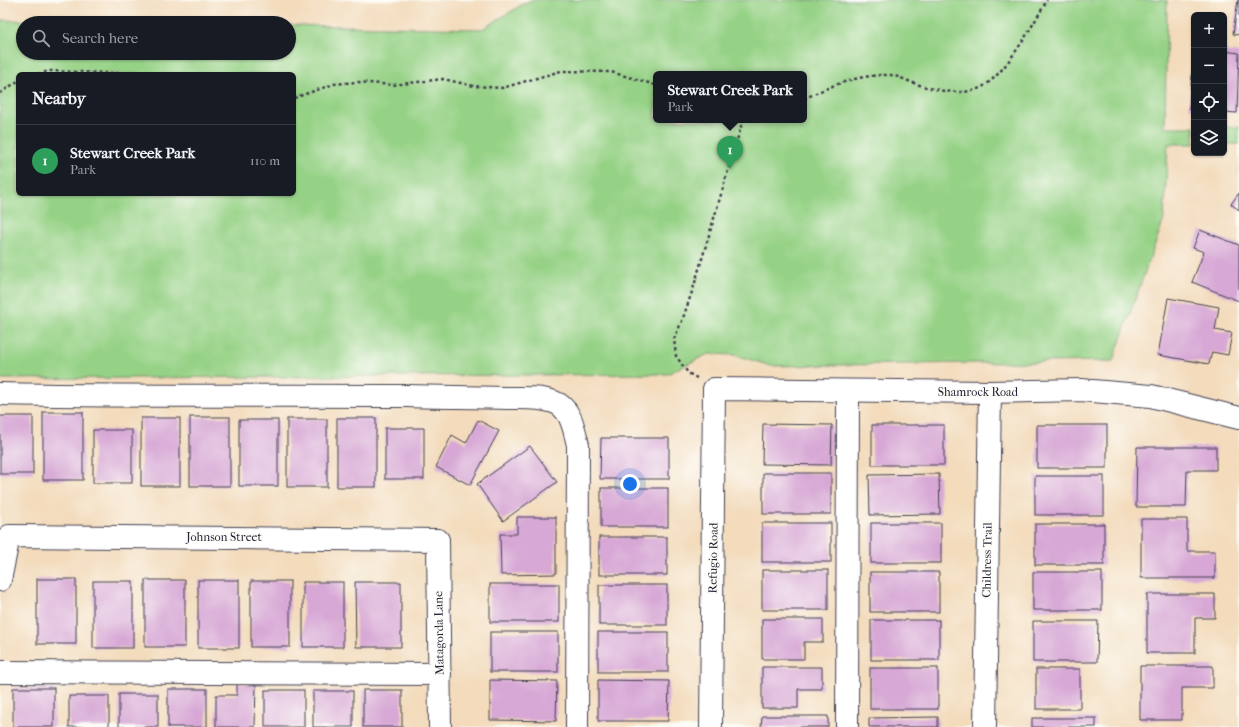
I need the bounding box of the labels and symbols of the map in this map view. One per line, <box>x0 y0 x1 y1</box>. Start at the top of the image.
pin: 1 <box>717 136 743 169</box>
street label: Shamrock Road <box>938 385 1019 399</box>
your location <box>620 474 640 494</box>
street label: Refugio Road <box>705 522 721 593</box>
street label: Childress Trail <box>979 522 995 598</box>
street label: Johnson Street <box>185 530 263 544</box>
street label: Matagorda Lane <box>431 591 447 675</box>

